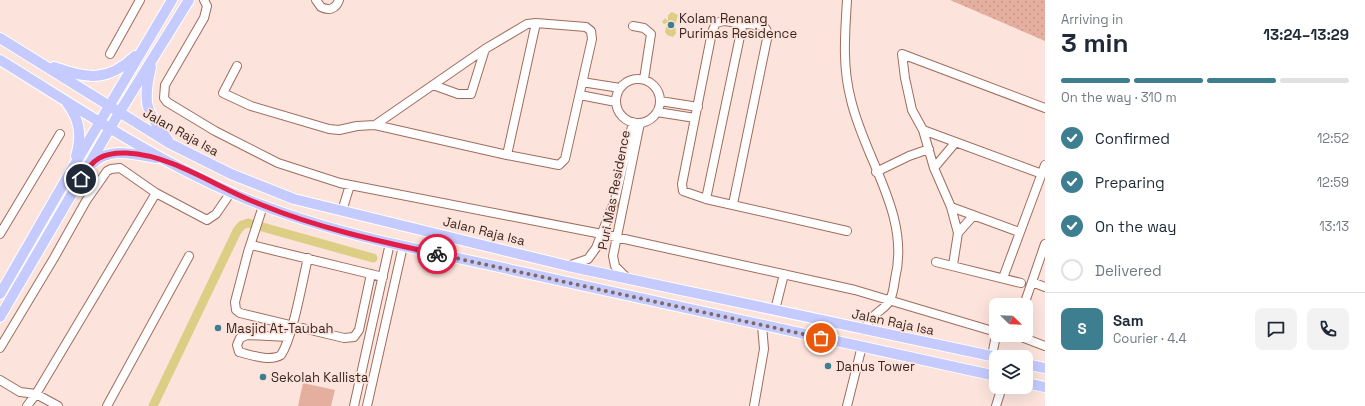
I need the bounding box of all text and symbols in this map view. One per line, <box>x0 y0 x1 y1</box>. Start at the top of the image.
place label: Kolam Renang Purimas Residence <box>679 10 797 42</box>
text: Arriving in <box>1061 11 1123 28</box>
marker: Kolam Renang Purimas Residence <box>666 20 676 30</box>
text: 13:24–13:29 <box>1263 25 1349 44</box>
text: 3 min <box>1061 26 1129 60</box>
text: On the way · 310 m <box>1061 89 1177 106</box>
street label: Jalan Raja Isa <box>140 104 222 160</box>
icon: check <box>1061 127 1083 149</box>
street label: Puri Mas Residence <box>594 129 634 251</box>
text: Confirmed <box>1095 129 1170 148</box>
text: 12:52 <box>1317 130 1349 147</box>
pin <box>64 162 98 196</box>
icon: home <box>70 168 92 190</box>
icon: check <box>1061 171 1083 193</box>
text: Preparing <box>1095 173 1165 192</box>
text: 12:59 <box>1317 174 1349 191</box>
street label: Jalan Raja Isa <box>441 213 527 250</box>
icon: check <box>1061 215 1083 237</box>
text: On the way <box>1095 217 1176 236</box>
text: 13:13 <box>1319 218 1349 235</box>
courier <box>417 234 457 274</box>
icon: bike <box>426 243 448 265</box>
text: Delivered <box>1095 261 1162 280</box>
north arrow <box>989 298 1033 342</box>
map controls <box>989 298 1033 394</box>
street label: Jalan Raja Isa <box>850 305 936 339</box>
button: chat <box>1255 308 1297 350</box>
button: phone <box>1307 308 1349 350</box>
text: Sam <box>1113 311 1144 330</box>
text: S <box>1077 319 1087 338</box>
place label: Masjid At-Taubah <box>226 320 334 337</box>
pin <box>804 321 838 355</box>
marker: Masjid At-Taubah <box>213 323 223 333</box>
icon: bag <box>810 327 832 349</box>
text: Courier · 4.4 <box>1113 330 1187 347</box>
button: layers <box>989 350 1033 394</box>
place label: Danus Tower <box>836 358 915 375</box>
marker: Danus Tower <box>823 361 833 371</box>
place label: Sekolah Kallista <box>271 369 369 386</box>
marker: Sekolah Kallista <box>258 372 268 382</box>

